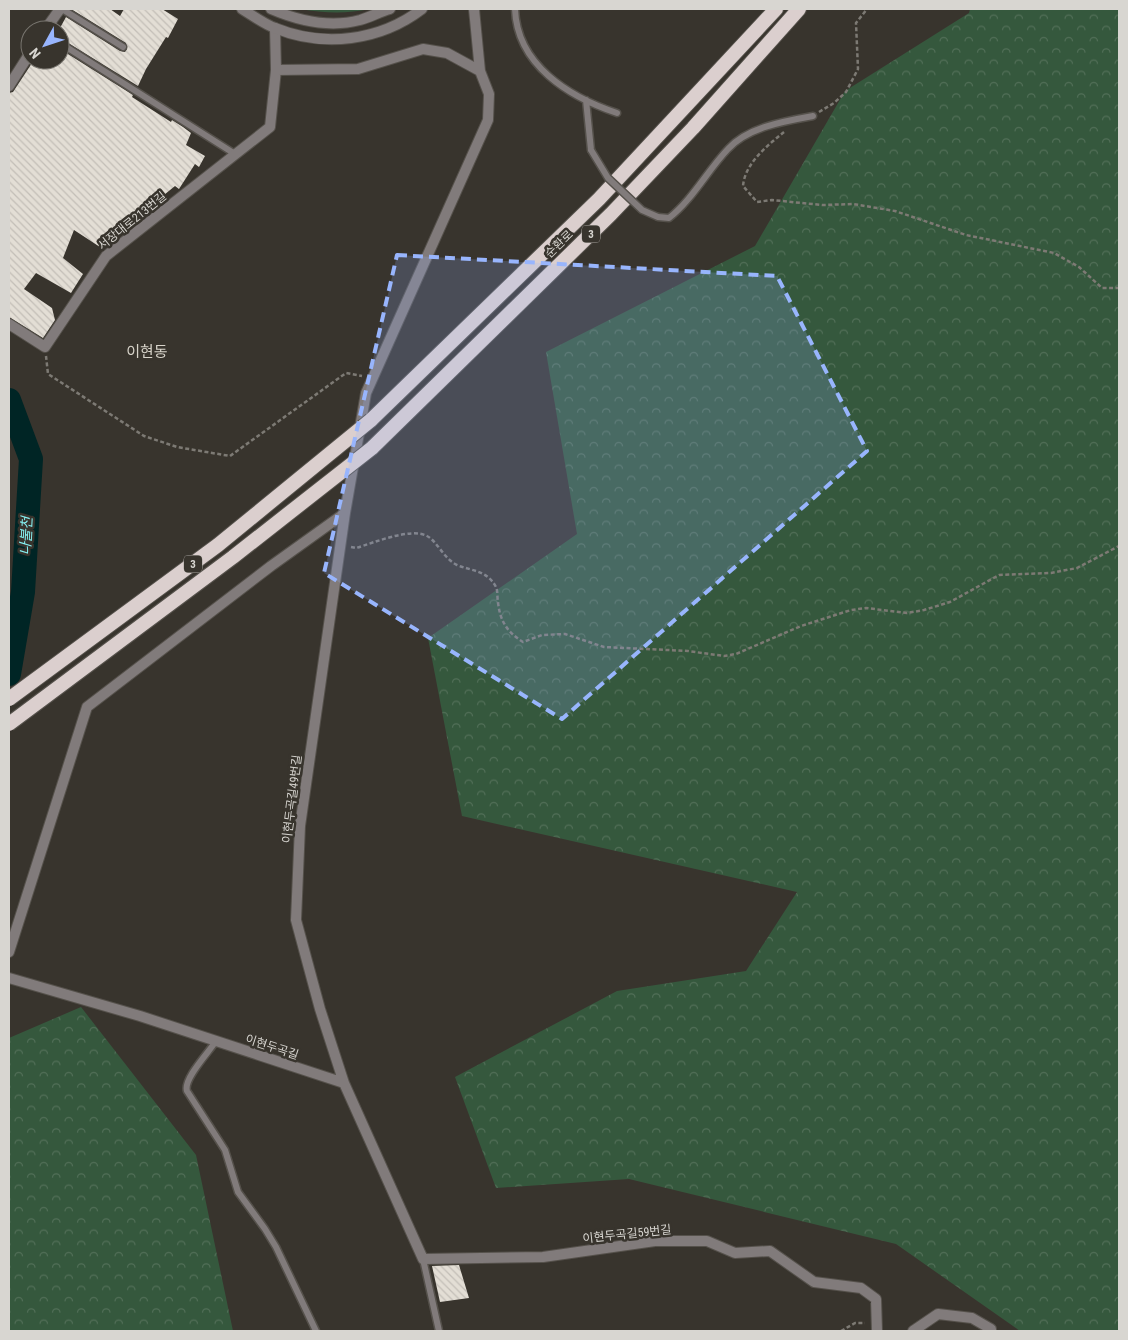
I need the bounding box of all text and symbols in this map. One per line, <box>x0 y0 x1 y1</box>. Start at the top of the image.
north arrow <box>20 20 70 70</box>
text: N <box>26 45 44 62</box>
street label: 서장대로213번길 <box>95 189 169 253</box>
road number: 3 <box>582 225 600 242</box>
street label: 순환로 <box>542 227 576 261</box>
district label: 이현동 <box>126 343 168 361</box>
water label: 나불천 <box>17 515 35 556</box>
road number: 3 <box>184 556 202 572</box>
street label: 이현두곡길49번길 <box>280 754 304 844</box>
street label: 이현두곡길 <box>244 1032 300 1062</box>
street label: 이현두곡길59번길 <box>582 1222 672 1246</box>

